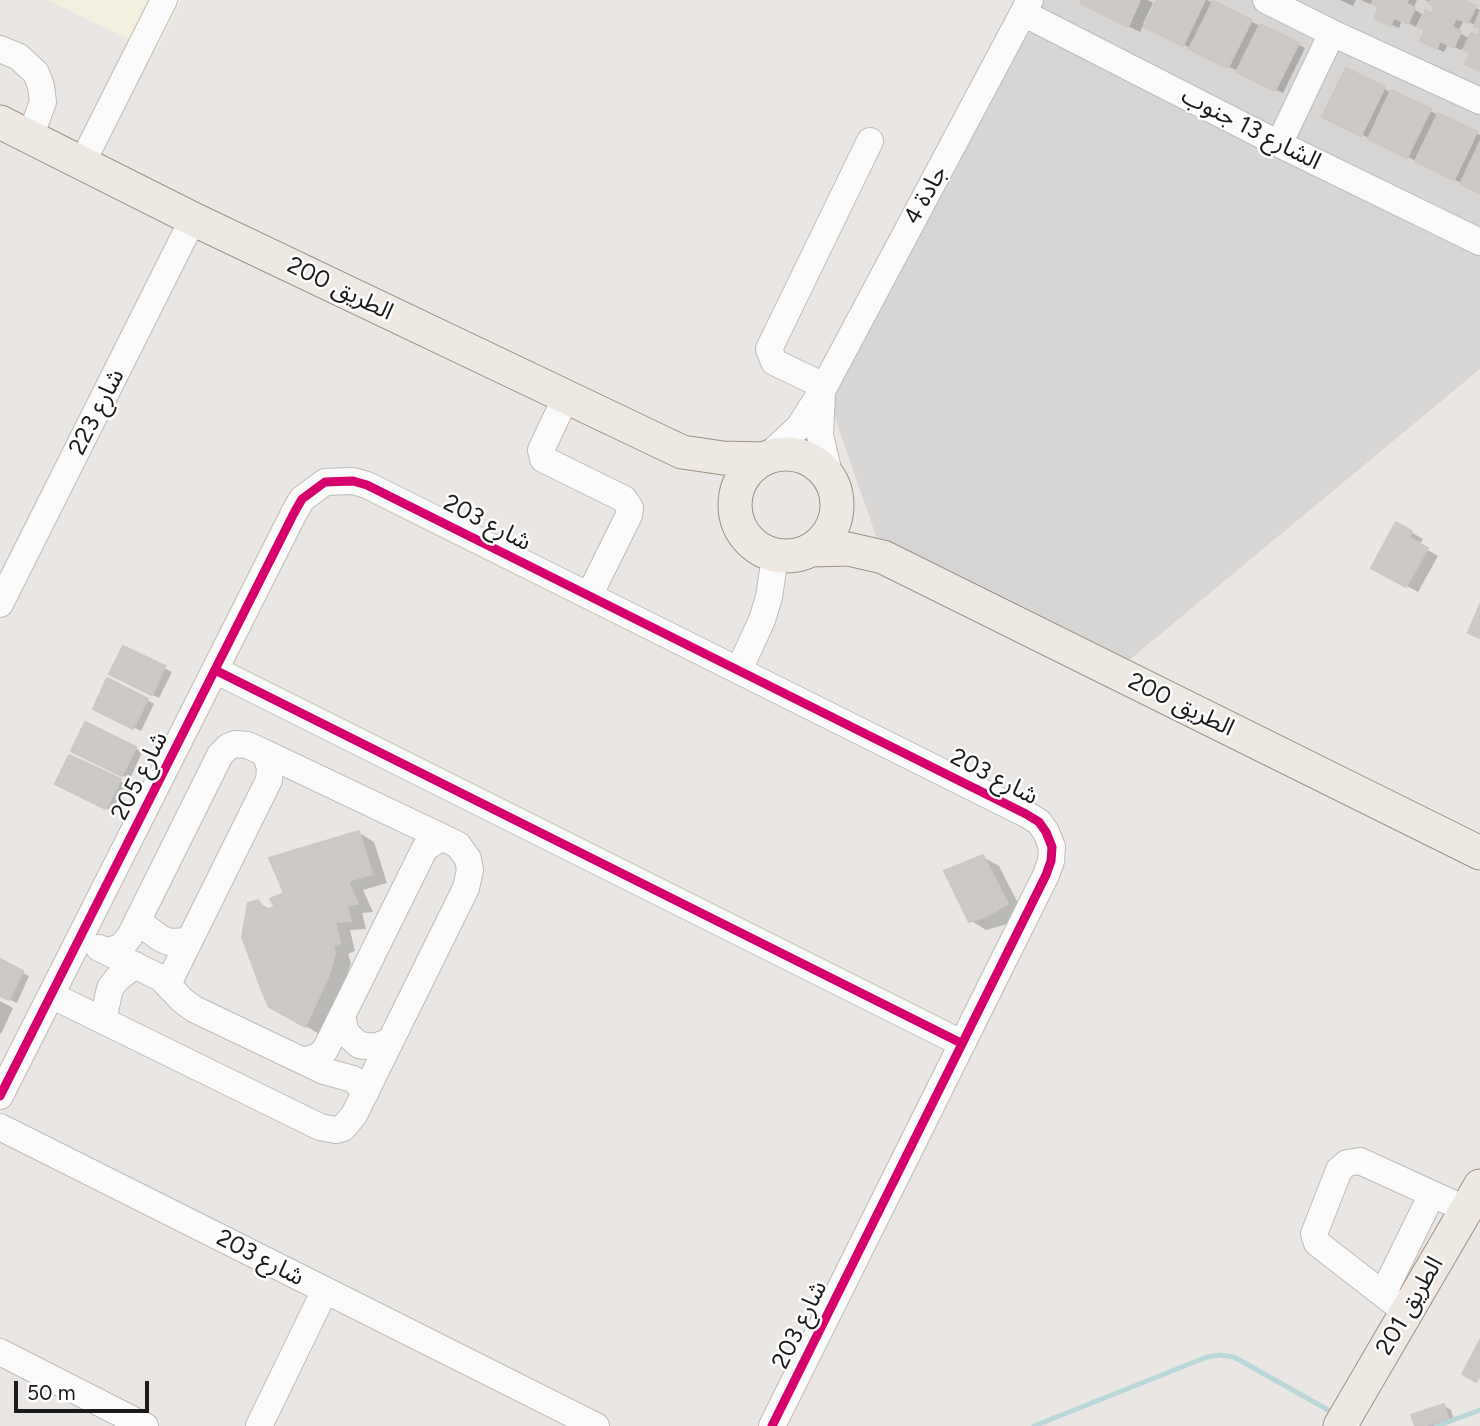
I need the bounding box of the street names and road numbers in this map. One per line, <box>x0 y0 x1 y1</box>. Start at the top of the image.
street label: الشارع 13 جنوب <box>1176 82 1326 176</box>
street label: جادة 4 <box>898 160 954 230</box>
street label: الطريق 200 <box>282 251 398 327</box>
street label: شارع 223 <box>63 364 131 460</box>
street label: شارع 203 <box>438 489 536 557</box>
street label: الطريق 200 <box>1123 667 1239 743</box>
street label: شارع 205 <box>106 727 174 825</box>
street label: شارع 203 <box>945 743 1043 811</box>
street label: شارع 203 <box>211 1224 309 1292</box>
street label: الطريق 201 <box>1370 1252 1450 1360</box>
street label: شارع 203 <box>766 1276 834 1374</box>

